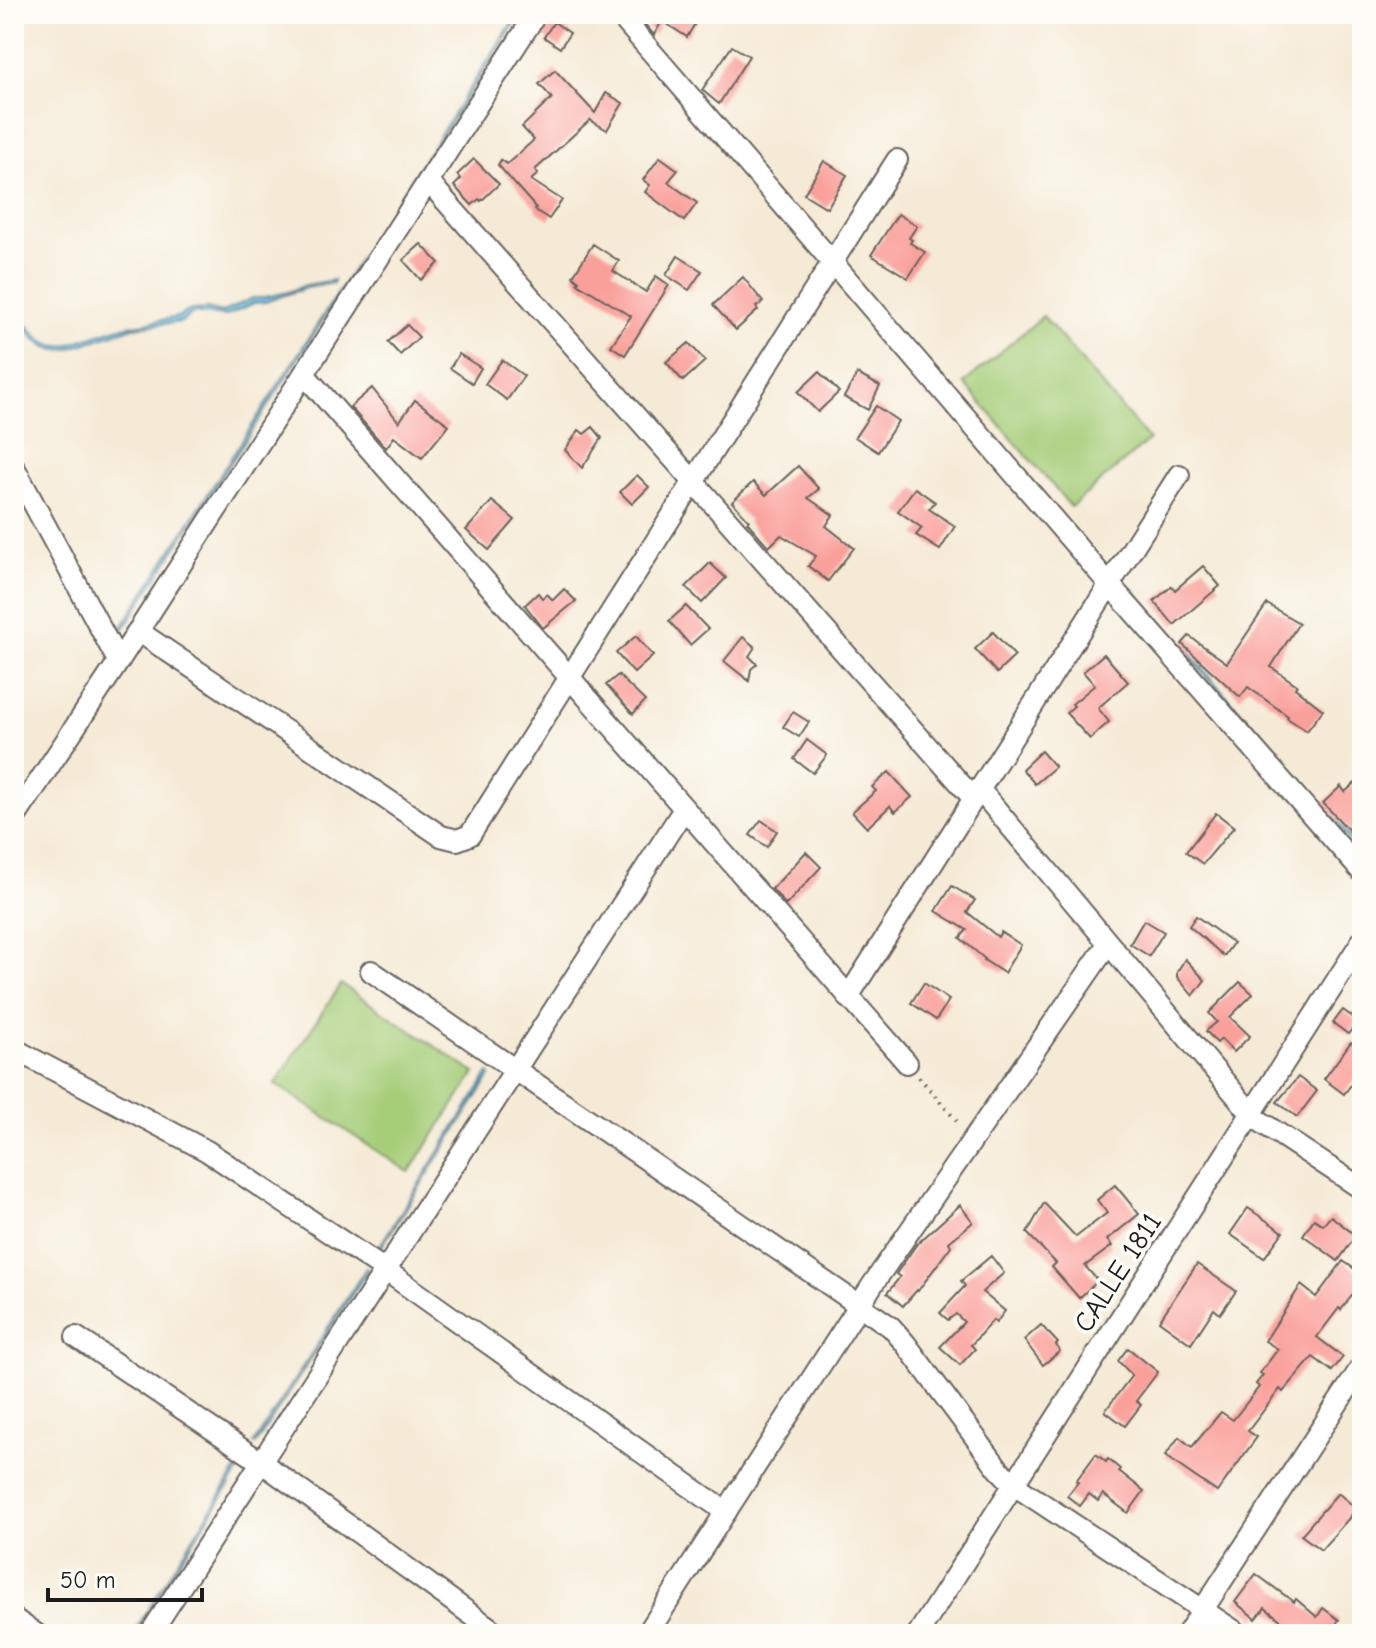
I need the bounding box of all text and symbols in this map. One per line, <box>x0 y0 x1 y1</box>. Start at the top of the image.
street label: CALLE 1811 <box>1068 1207 1168 1338</box>
scale bar <box>48 1552 202 1602</box>
text: 50 m <box>60 1566 116 1594</box>

